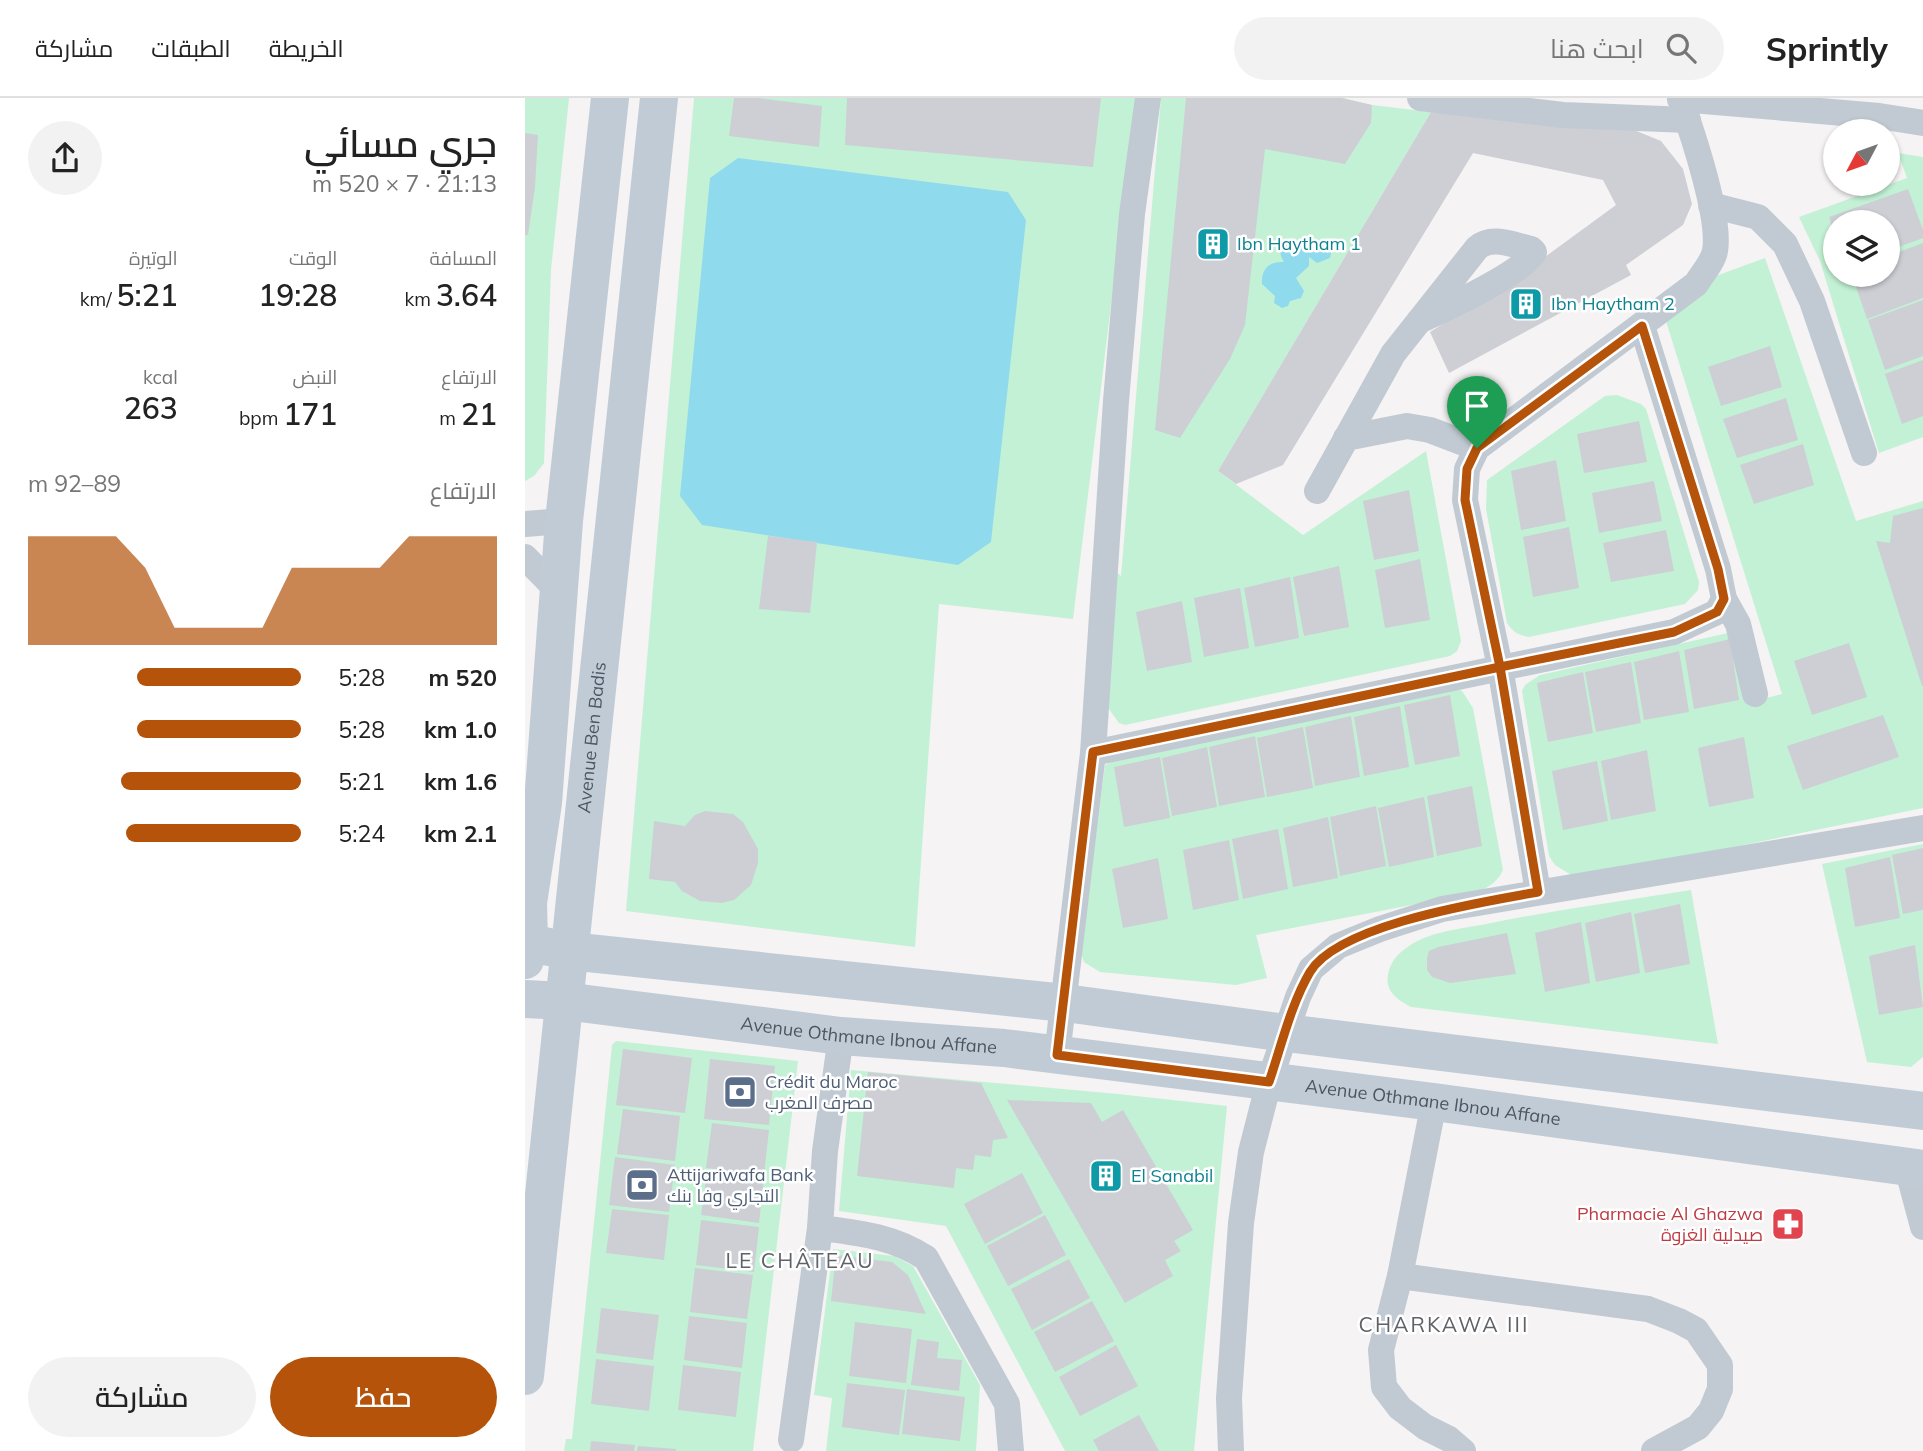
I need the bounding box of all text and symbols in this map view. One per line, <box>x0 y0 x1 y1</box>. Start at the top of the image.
search box <box>1234 17 1724 80</box>
text: Sprintly <box>1766 28 1888 69</box>
icon: search <box>1662 29 1700 67</box>
text: ابحث هنا <box>1550 32 1644 65</box>
text: مشاركة <box>35 33 113 63</box>
text: الطبقات <box>151 33 231 63</box>
text: الخريطة <box>269 33 344 63</box>
text: جري مسائي <box>304 119 497 167</box>
north arrow <box>1823 119 1901 196</box>
map controls <box>1823 119 1900 287</box>
button: share <box>28 121 102 195</box>
text: 21:13 · 7 × 520 m <box>312 169 497 198</box>
button: layers <box>1823 210 1900 287</box>
building icon: Ibn Haytham 1 <box>1194 225 1232 263</box>
place label: Ibn Haytham 1 <box>1237 232 1361 255</box>
text: الوتيرة <box>129 246 178 270</box>
text: الوقت <box>289 246 337 270</box>
text: المسافة <box>429 246 497 270</box>
text: 5:21 <box>117 276 178 314</box>
text: 19:28 <box>258 276 337 314</box>
text: 3.64 <box>436 276 497 314</box>
building icon: Ibn Haytham 2 <box>1507 285 1545 323</box>
text: /km <box>80 287 117 311</box>
text: km <box>404 287 436 311</box>
place label: Ibn Haytham 2 <box>1551 292 1675 315</box>
text: kcal <box>143 365 178 389</box>
text: النبض <box>293 365 337 389</box>
text: الارتفاع <box>441 365 497 389</box>
pin <box>1447 376 1507 448</box>
icon: arrive <box>1458 387 1496 425</box>
text: 263 <box>124 389 178 427</box>
text: 171 <box>283 395 337 433</box>
text: 21 <box>461 395 497 433</box>
text: bpm <box>239 406 283 430</box>
text: m <box>439 406 461 430</box>
text: 89–92 m <box>28 469 121 498</box>
text: الارتفاع <box>430 476 497 505</box>
street label: Avenue Ben Badis <box>572 661 611 814</box>
text: 5:28 <box>338 663 385 692</box>
text: 520 m <box>429 663 497 692</box>
text: 5:28 <box>338 715 385 744</box>
text: 1.0 km <box>424 715 497 744</box>
text: 5:21 <box>338 767 385 796</box>
text: 1.6 km <box>424 767 497 796</box>
text: 5:24 <box>338 819 385 848</box>
text: 2.1 km <box>424 819 497 848</box>
street label: Avenue Othmane Ibnou Affane <box>739 1011 998 1058</box>
place label: Crédit du Maroc مصرف المغرب <box>765 1070 897 1114</box>
bank icon: Crédit du Maroc مصرف المغرب <box>721 1073 759 1111</box>
street label: Avenue Othmane Ibnou Affane <box>1304 1074 1562 1130</box>
building icon: El Sanabil <box>1087 1157 1125 1195</box>
place label: Attijariwafa Bank التجاري وفا بنك <box>667 1163 814 1210</box>
place label: El Sanabil <box>1131 1164 1213 1187</box>
bank icon: Attijariwafa Bank التجاري وفا بنك <box>623 1166 661 1204</box>
place label: Pharmacie Al Ghazwa صيدلية الغزوة <box>1577 1202 1763 1246</box>
pharmacy icon: Pharmacie Al Ghazwa صيدلية الغزوة <box>1769 1205 1807 1243</box>
district label: LE CHÂTEAU <box>726 1247 874 1273</box>
district label: CHARKAWA III <box>1359 1311 1529 1337</box>
button: مشاركة <box>28 1357 256 1437</box>
button: حفظ <box>270 1357 497 1437</box>

